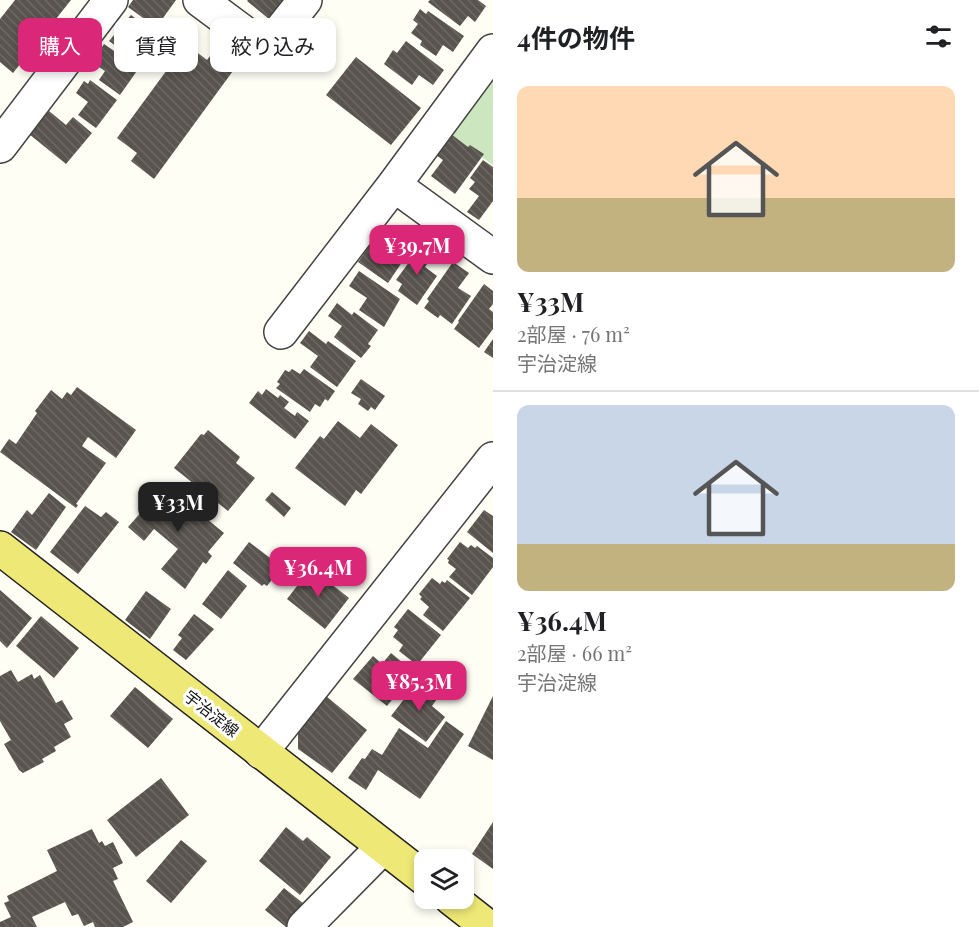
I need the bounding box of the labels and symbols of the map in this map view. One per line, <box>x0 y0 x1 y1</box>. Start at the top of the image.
pin: ¥39.7M <box>368 225 466 276</box>
pin: ¥33M <box>142 482 214 533</box>
pin: ¥36.4M <box>269 547 367 598</box>
pin: ¥85.3M <box>370 661 468 712</box>
street label: 宇治淀線 <box>180 685 244 741</box>

